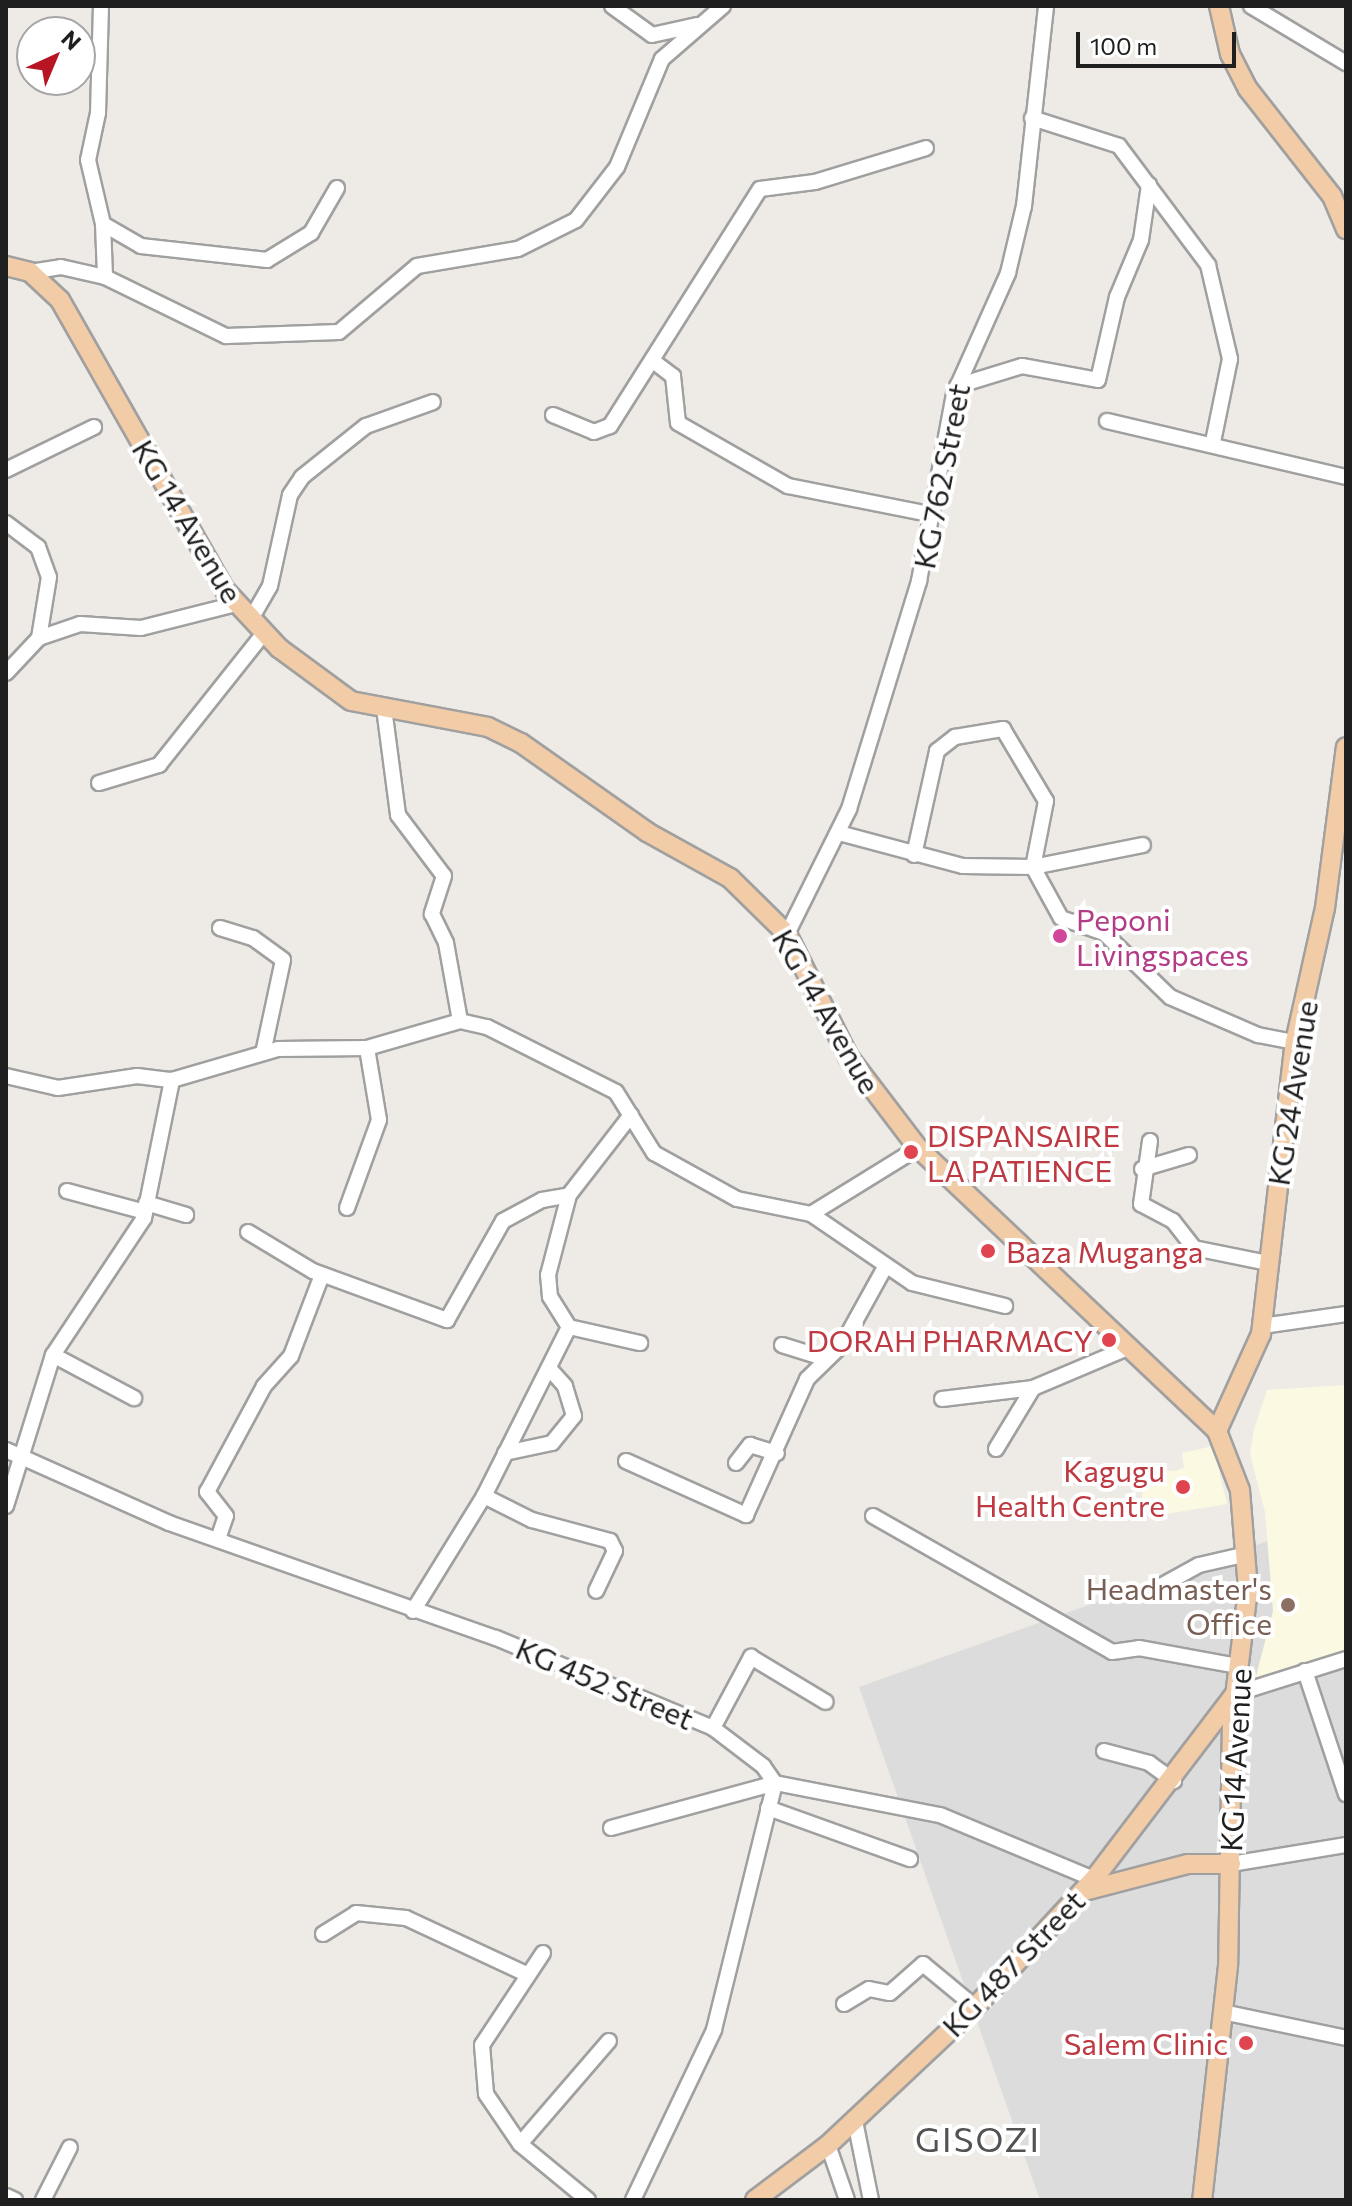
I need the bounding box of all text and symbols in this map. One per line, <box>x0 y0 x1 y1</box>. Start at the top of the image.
north arrow <box>16 16 96 96</box>
scale bar <box>1080 16 1240 66</box>
text: N <box>56 24 87 55</box>
text: 100 m <box>1090 31 1157 60</box>
street label: KG 762 Street <box>905 380 977 572</box>
street label: KG 14 Avenue <box>125 433 251 609</box>
place label: Peponi Livingspaces <box>1076 901 1249 972</box>
street label: KG 14 Avenue <box>766 923 888 1099</box>
marker: Peponi Livingspaces <box>1051 927 1069 945</box>
street label: KG 24 Avenue <box>1260 998 1324 1188</box>
place label: DISPANSAIRE LA PATIENCE <box>927 1117 1120 1188</box>
marker: DISPANSAIRE LA PATIENCE <box>902 1143 920 1161</box>
place label: Baza Muganga <box>1006 1233 1203 1269</box>
marker: Baza Muganga <box>977 1240 999 1262</box>
place label: DORAH PHARMACY <box>807 1322 1093 1358</box>
marker: DORAH PHARMACY <box>1100 1331 1118 1349</box>
place label: Kagugu Health Centre <box>975 1452 1165 1522</box>
marker: Kagugu Health Centre <box>1172 1476 1194 1498</box>
place label: Headmaster's Office <box>1086 1570 1272 1640</box>
marker: Headmaster's Office <box>1279 1596 1297 1614</box>
street label: KG 452 Street <box>511 1629 699 1737</box>
street label: KG 14 Avenue <box>1212 1667 1258 1853</box>
street label: KG 487 Street <box>934 1882 1092 2044</box>
place label: Salem Clinic <box>1064 2025 1228 2061</box>
marker: Salem Clinic <box>1235 2032 1257 2054</box>
district label: GISOZI <box>915 2119 1041 2159</box>

